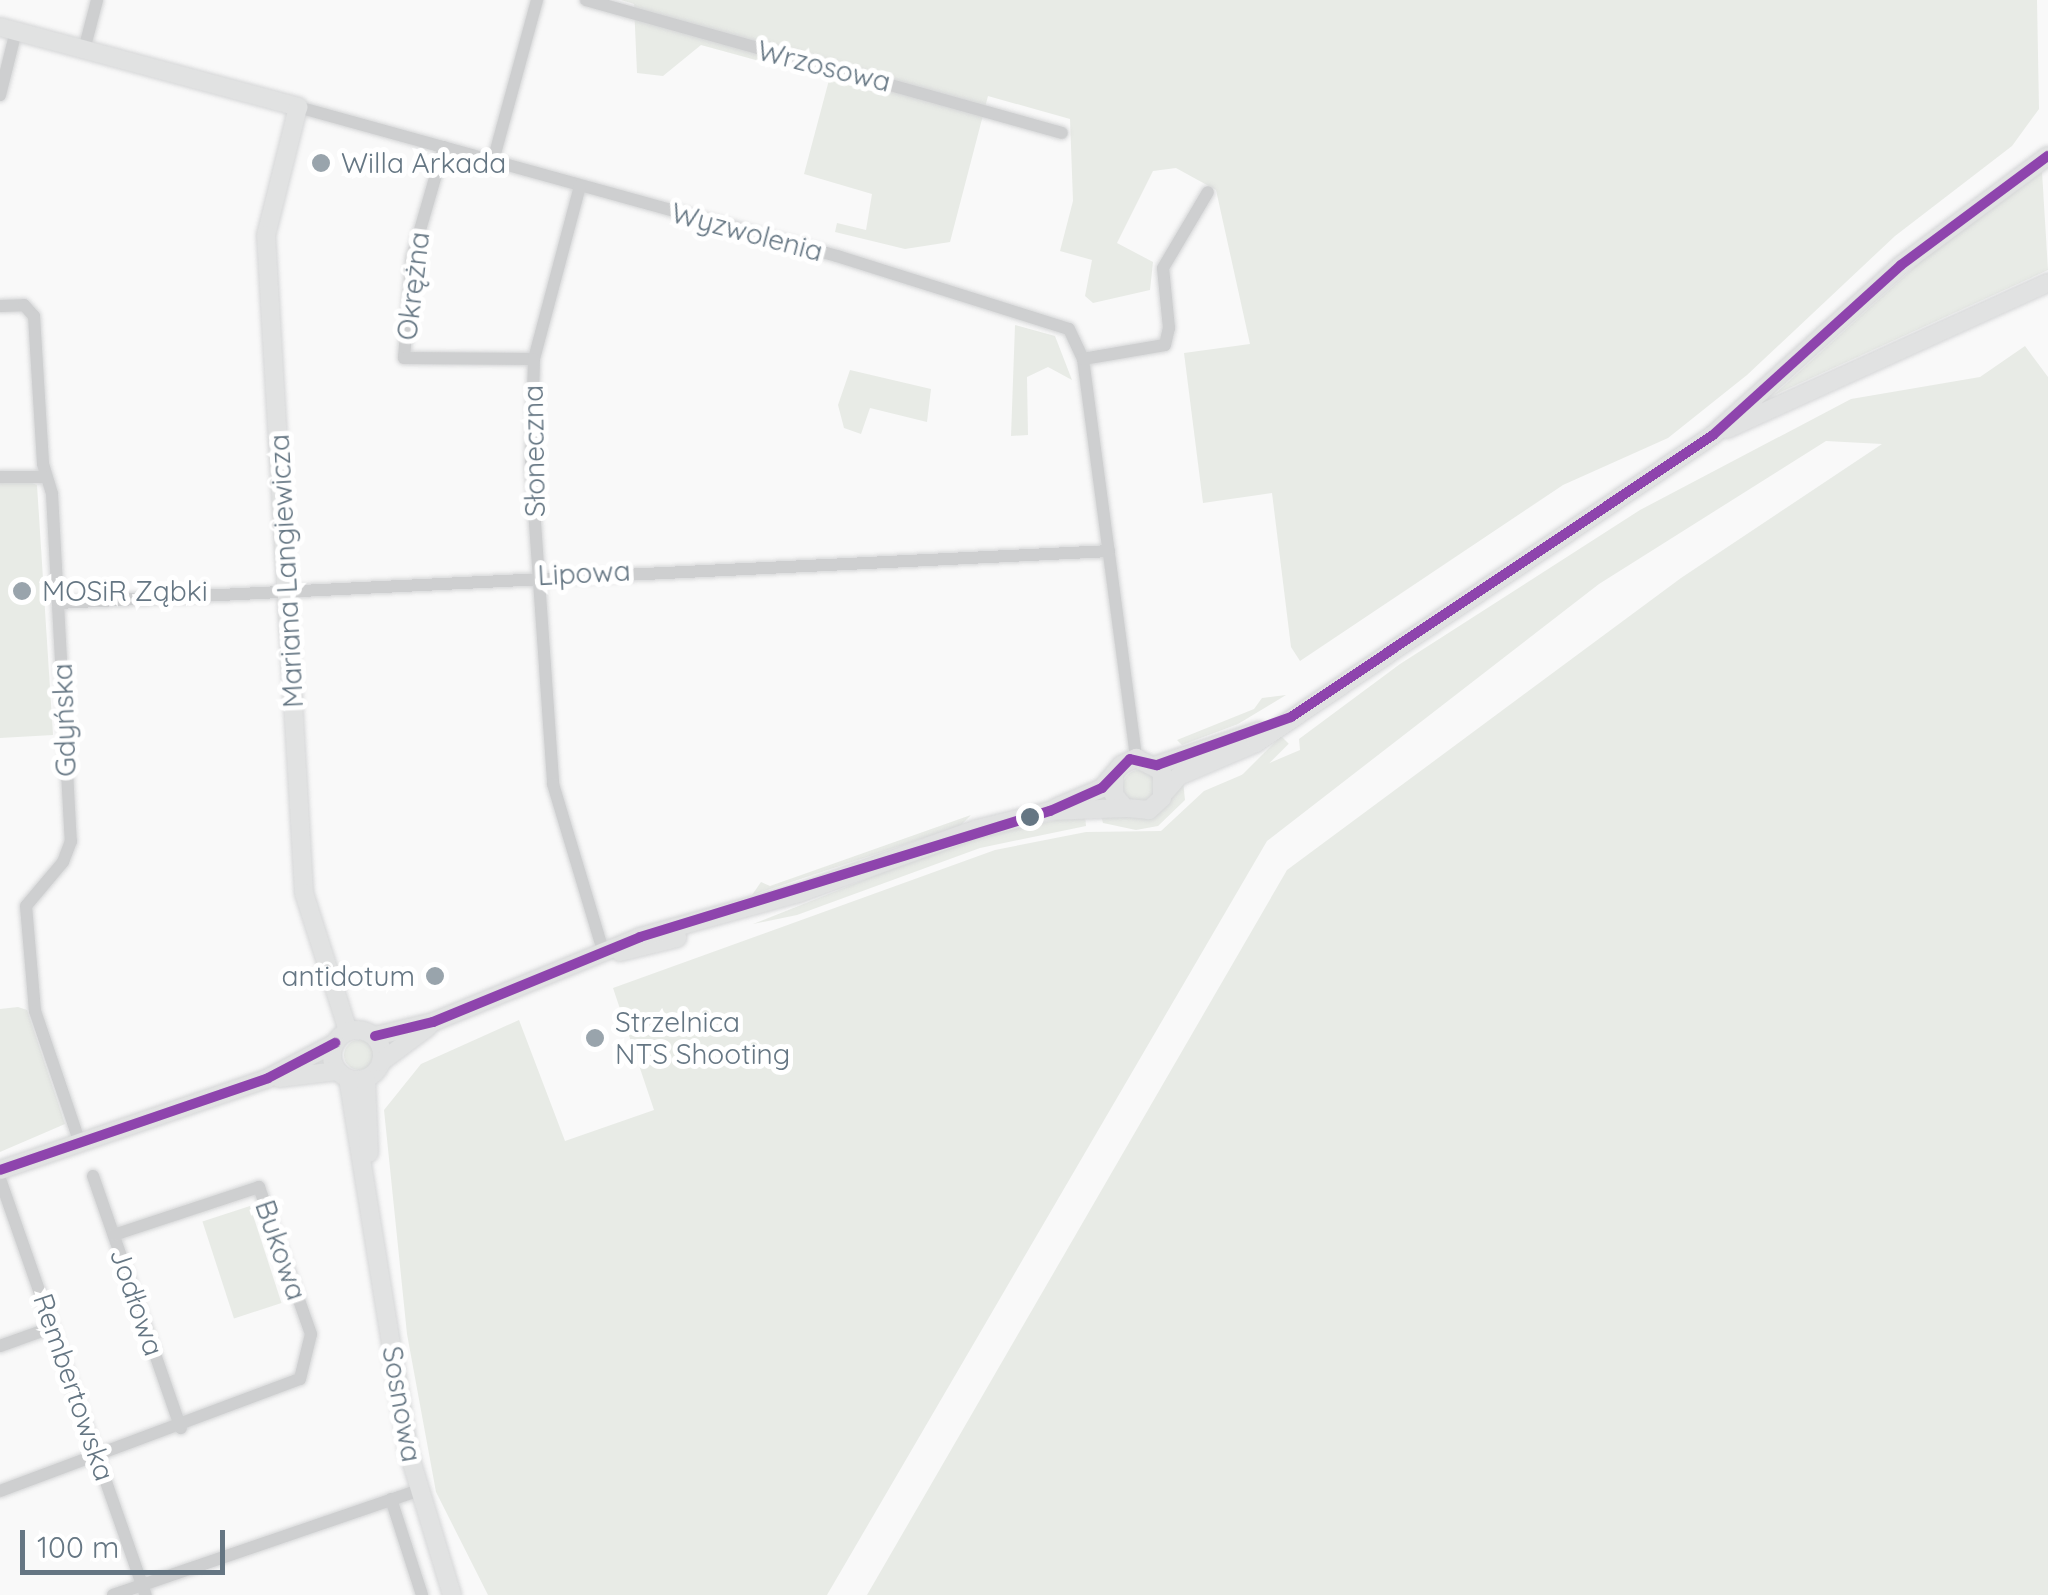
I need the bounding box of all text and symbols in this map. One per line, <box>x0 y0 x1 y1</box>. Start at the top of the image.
street label: Wrzosowa <box>754 33 894 99</box>
place label: Willa Arkada <box>341 146 506 180</box>
marker: Willa Arkada <box>310 152 332 174</box>
street label: Wyzwolenia <box>668 196 826 268</box>
street label: Okrężna <box>390 230 436 342</box>
street label: Słoneczna <box>516 385 552 517</box>
street label: Mariana Langiewicza <box>262 433 310 709</box>
street label: Lipowa <box>537 554 631 592</box>
place label: MOSiR Ząbki <box>42 574 208 608</box>
marker: MOSiR Ząbki <box>11 580 33 602</box>
street label: Gdyńska <box>45 663 83 777</box>
unlabelled marker <box>1020 807 1040 827</box>
place label: antidotum <box>282 959 415 993</box>
marker: antidotum <box>424 965 446 987</box>
place label: Strzelnica NTS Shooting <box>615 1005 790 1071</box>
marker: Strzelnica NTS Shooting <box>584 1027 606 1049</box>
street label: Bukowa <box>248 1196 314 1304</box>
street label: Jodłowa <box>103 1244 171 1360</box>
street label: Rembertowska <box>26 1289 122 1485</box>
street label: Sosnowa <box>375 1343 429 1465</box>
scale bar <box>25 1510 230 1572</box>
text: 100 m <box>37 1528 119 1566</box>

